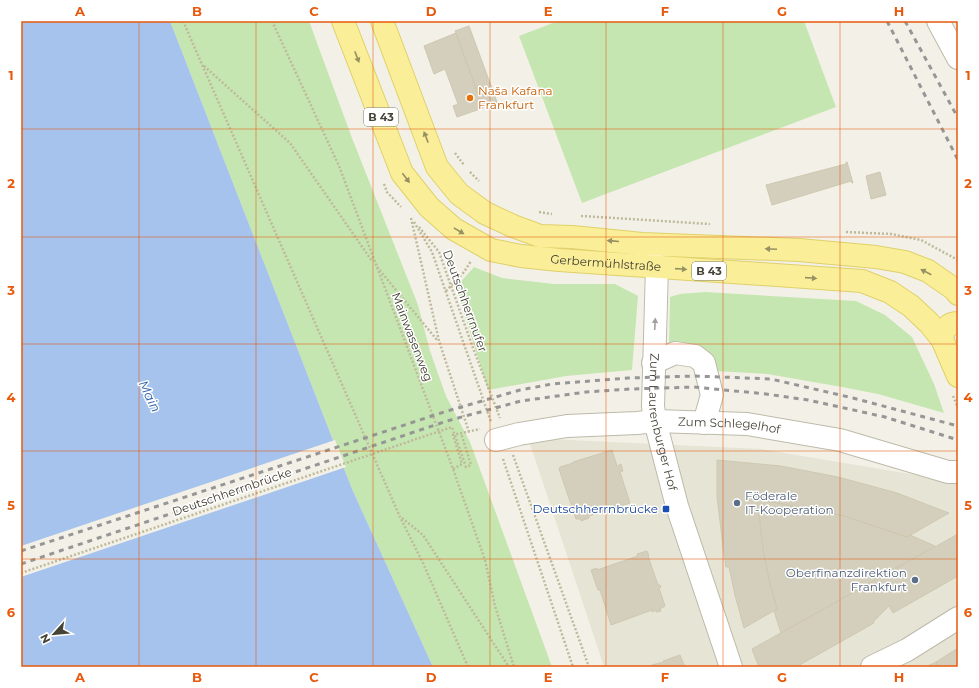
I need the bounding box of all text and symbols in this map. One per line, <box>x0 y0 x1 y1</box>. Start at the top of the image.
text: A <box>74 3 86 19</box>
text: B <box>192 3 202 19</box>
text: C <box>309 3 319 19</box>
text: D <box>426 3 437 19</box>
text: E <box>544 3 553 19</box>
text: F <box>661 3 669 19</box>
text: G <box>777 3 787 19</box>
text: H <box>894 3 904 19</box>
one-way arrow <box>355 52 361 64</box>
text: 1 <box>8 67 14 83</box>
text: 1 <box>965 67 971 83</box>
place label: Naša Kafana Frankfurt <box>478 83 553 112</box>
marker: Naša Kafana Frankfurt <box>465 93 475 103</box>
road number: B 43 <box>364 108 398 126</box>
one-way arrow <box>422 130 428 142</box>
one-way arrow <box>402 172 410 183</box>
text: 2 <box>7 175 15 191</box>
text: 2 <box>964 175 972 191</box>
one-way arrow <box>453 228 465 235</box>
one-way arrow <box>607 238 619 244</box>
one-way arrow <box>765 245 777 252</box>
street label: Deutschherrnufer <box>440 248 491 354</box>
street label: Gerbermühlstraße <box>550 251 662 274</box>
road number: B 43 <box>692 262 726 280</box>
one-way arrow <box>675 265 687 272</box>
one-way arrow <box>920 268 932 275</box>
one-way arrow <box>805 274 817 281</box>
text: 3 <box>6 282 15 298</box>
text: 3 <box>963 282 972 298</box>
street label: Mainwasenweg <box>389 290 436 383</box>
one-way arrow <box>652 318 659 330</box>
street label: Zum Laurenburger Hof <box>646 353 681 493</box>
water label: Main <box>135 377 165 415</box>
text: 4 <box>7 389 16 405</box>
text: 4 <box>964 389 973 405</box>
street label: Zum Schlegelhof <box>678 414 783 437</box>
street label: Deutschherrnbrücke <box>170 464 294 519</box>
place label: Föderale IT-Kooperation <box>745 488 834 517</box>
text: 5 <box>7 497 15 513</box>
text: 5 <box>964 497 972 513</box>
marker: Föderale IT-Kooperation <box>732 498 742 508</box>
place label: Deutschherrnbrücke <box>533 501 658 516</box>
marker: Deutschherrnbrücke <box>661 504 671 514</box>
place label: Oberfinanzdirektion Frankfurt <box>786 565 907 594</box>
marker: Oberfinanzdirektion Frankfurt <box>910 575 920 585</box>
text: 6 <box>7 604 16 620</box>
text: 6 <box>964 604 973 620</box>
north arrow <box>34 614 74 654</box>
text: N <box>37 631 53 646</box>
text: A <box>74 669 86 685</box>
text: B <box>192 669 202 685</box>
text: C <box>309 669 319 685</box>
text: D <box>426 669 437 685</box>
text: E <box>544 669 553 685</box>
text: F <box>661 669 669 685</box>
text: G <box>777 669 787 685</box>
text: H <box>894 669 904 685</box>

